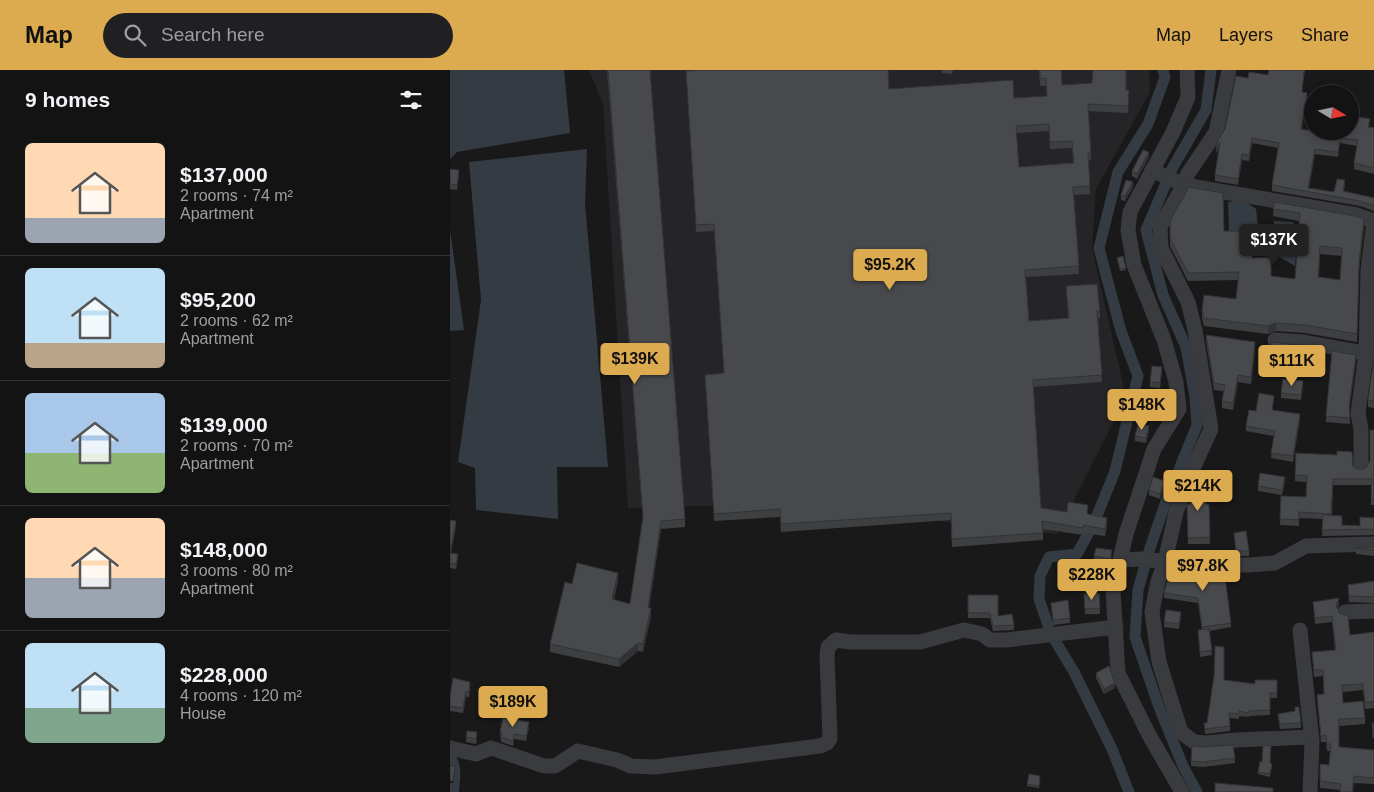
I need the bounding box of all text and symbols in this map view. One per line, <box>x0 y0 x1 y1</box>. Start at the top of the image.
search box <box>103 13 453 58</box>
text: Map <box>25 21 73 48</box>
icon: search <box>121 21 149 49</box>
text: Search here <box>161 24 265 45</box>
text: Map <box>1156 25 1191 45</box>
text: Layers <box>1219 25 1273 45</box>
text: Share <box>1301 25 1349 45</box>
north arrow <box>1304 85 1359 140</box>
map controls <box>1304 85 1359 140</box>
icon: filters <box>397 86 425 114</box>
text: 9 homes <box>25 88 110 111</box>
icon: home <box>65 163 125 223</box>
text: $137,000 <box>180 163 268 186</box>
text: 2 rooms · 74 m² <box>180 187 293 204</box>
text: Apartment <box>180 205 254 222</box>
pin: $137K <box>1239 224 1309 266</box>
text: $137K <box>1250 231 1298 248</box>
pin: $95.2K <box>849 248 931 291</box>
text: $95.2K <box>864 256 916 273</box>
icon: home <box>65 288 125 348</box>
text: $95,200 <box>180 288 256 311</box>
text: 2 rooms · 62 m² <box>180 312 293 329</box>
text: Apartment <box>180 330 254 347</box>
pin: $139K <box>600 342 670 385</box>
pin: $111K <box>1257 344 1327 387</box>
text: $139K <box>611 350 659 367</box>
text: $111K <box>1269 352 1315 369</box>
pin: $148K <box>1107 388 1177 431</box>
text: $148K <box>1118 396 1166 413</box>
icon: home <box>65 413 125 473</box>
text: $139,000 <box>180 413 268 436</box>
text: 2 rooms · 70 m² <box>180 437 293 454</box>
text: Apartment <box>180 455 254 472</box>
pin: $214K <box>1163 470 1233 512</box>
text: $214K <box>1174 477 1222 494</box>
icon: home <box>65 538 125 598</box>
text: $148,000 <box>180 538 268 561</box>
pin: $97.8K <box>1162 550 1244 592</box>
text: $97.8K <box>1177 557 1229 574</box>
pin: $228K <box>1057 558 1127 601</box>
text: 3 rooms · 80 m² <box>180 562 293 579</box>
text: $228K <box>1068 566 1116 583</box>
text: Apartment <box>180 580 254 597</box>
icon: home <box>65 663 125 723</box>
text: $228,000 <box>180 663 268 686</box>
pin: $189K <box>478 686 548 728</box>
text: 4 rooms · 120 m² <box>180 687 302 704</box>
text: $189K <box>489 693 537 710</box>
text: House <box>180 705 226 722</box>

